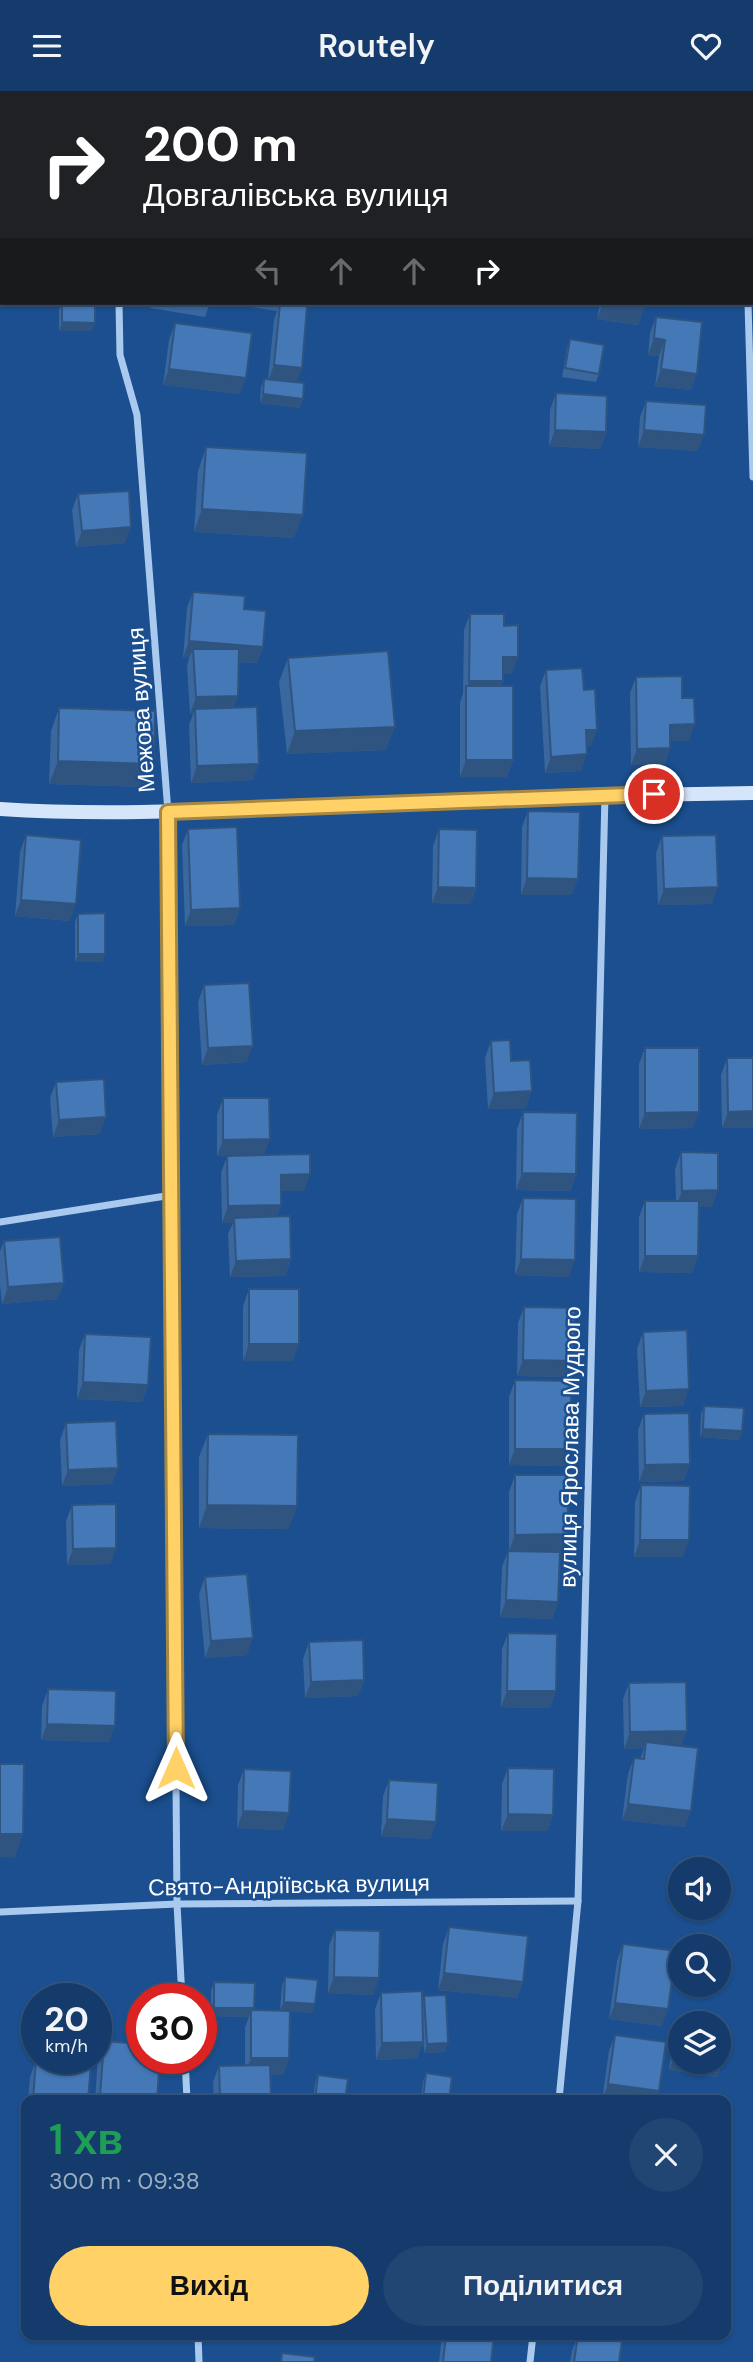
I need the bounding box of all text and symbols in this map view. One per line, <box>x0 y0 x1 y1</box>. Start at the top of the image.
text: Routely <box>318 25 435 67</box>
icon: menu <box>28 27 66 65</box>
icon: heart <box>687 27 725 65</box>
text: 200 m <box>143 112 298 176</box>
icon: right <box>28 119 119 210</box>
text: Довгалівська вулиця <box>143 174 449 216</box>
icon: left <box>249 252 287 290</box>
icon: ahead <box>322 252 360 290</box>
icon: ahead <box>395 252 433 290</box>
icon: right <box>468 252 506 290</box>
street label: Межова вулиця <box>120 626 162 794</box>
pin <box>624 764 684 824</box>
icon: arrive <box>635 775 673 813</box>
street label: вулиця Ярослава Мудрого <box>553 1306 587 1588</box>
position arrow <box>139 1731 213 1805</box>
map controls <box>668 1857 731 2074</box>
button: sound <box>668 1857 731 1920</box>
street label: Свято-Андріївська вулиця <box>148 1868 430 1902</box>
button: search <box>668 1934 731 1997</box>
speed limit sign: 30 <box>126 1983 217 2074</box>
text: 20 <box>44 1996 89 2042</box>
button: layers <box>668 2011 731 2074</box>
text: km/h <box>45 2034 88 2058</box>
text: 1 хв <box>49 2112 123 2167</box>
button: close <box>629 2118 703 2192</box>
text: 300 m · 09:38 <box>49 2166 200 2196</box>
button: Вихід <box>49 2246 369 2326</box>
button: Поділитися <box>383 2246 703 2326</box>

